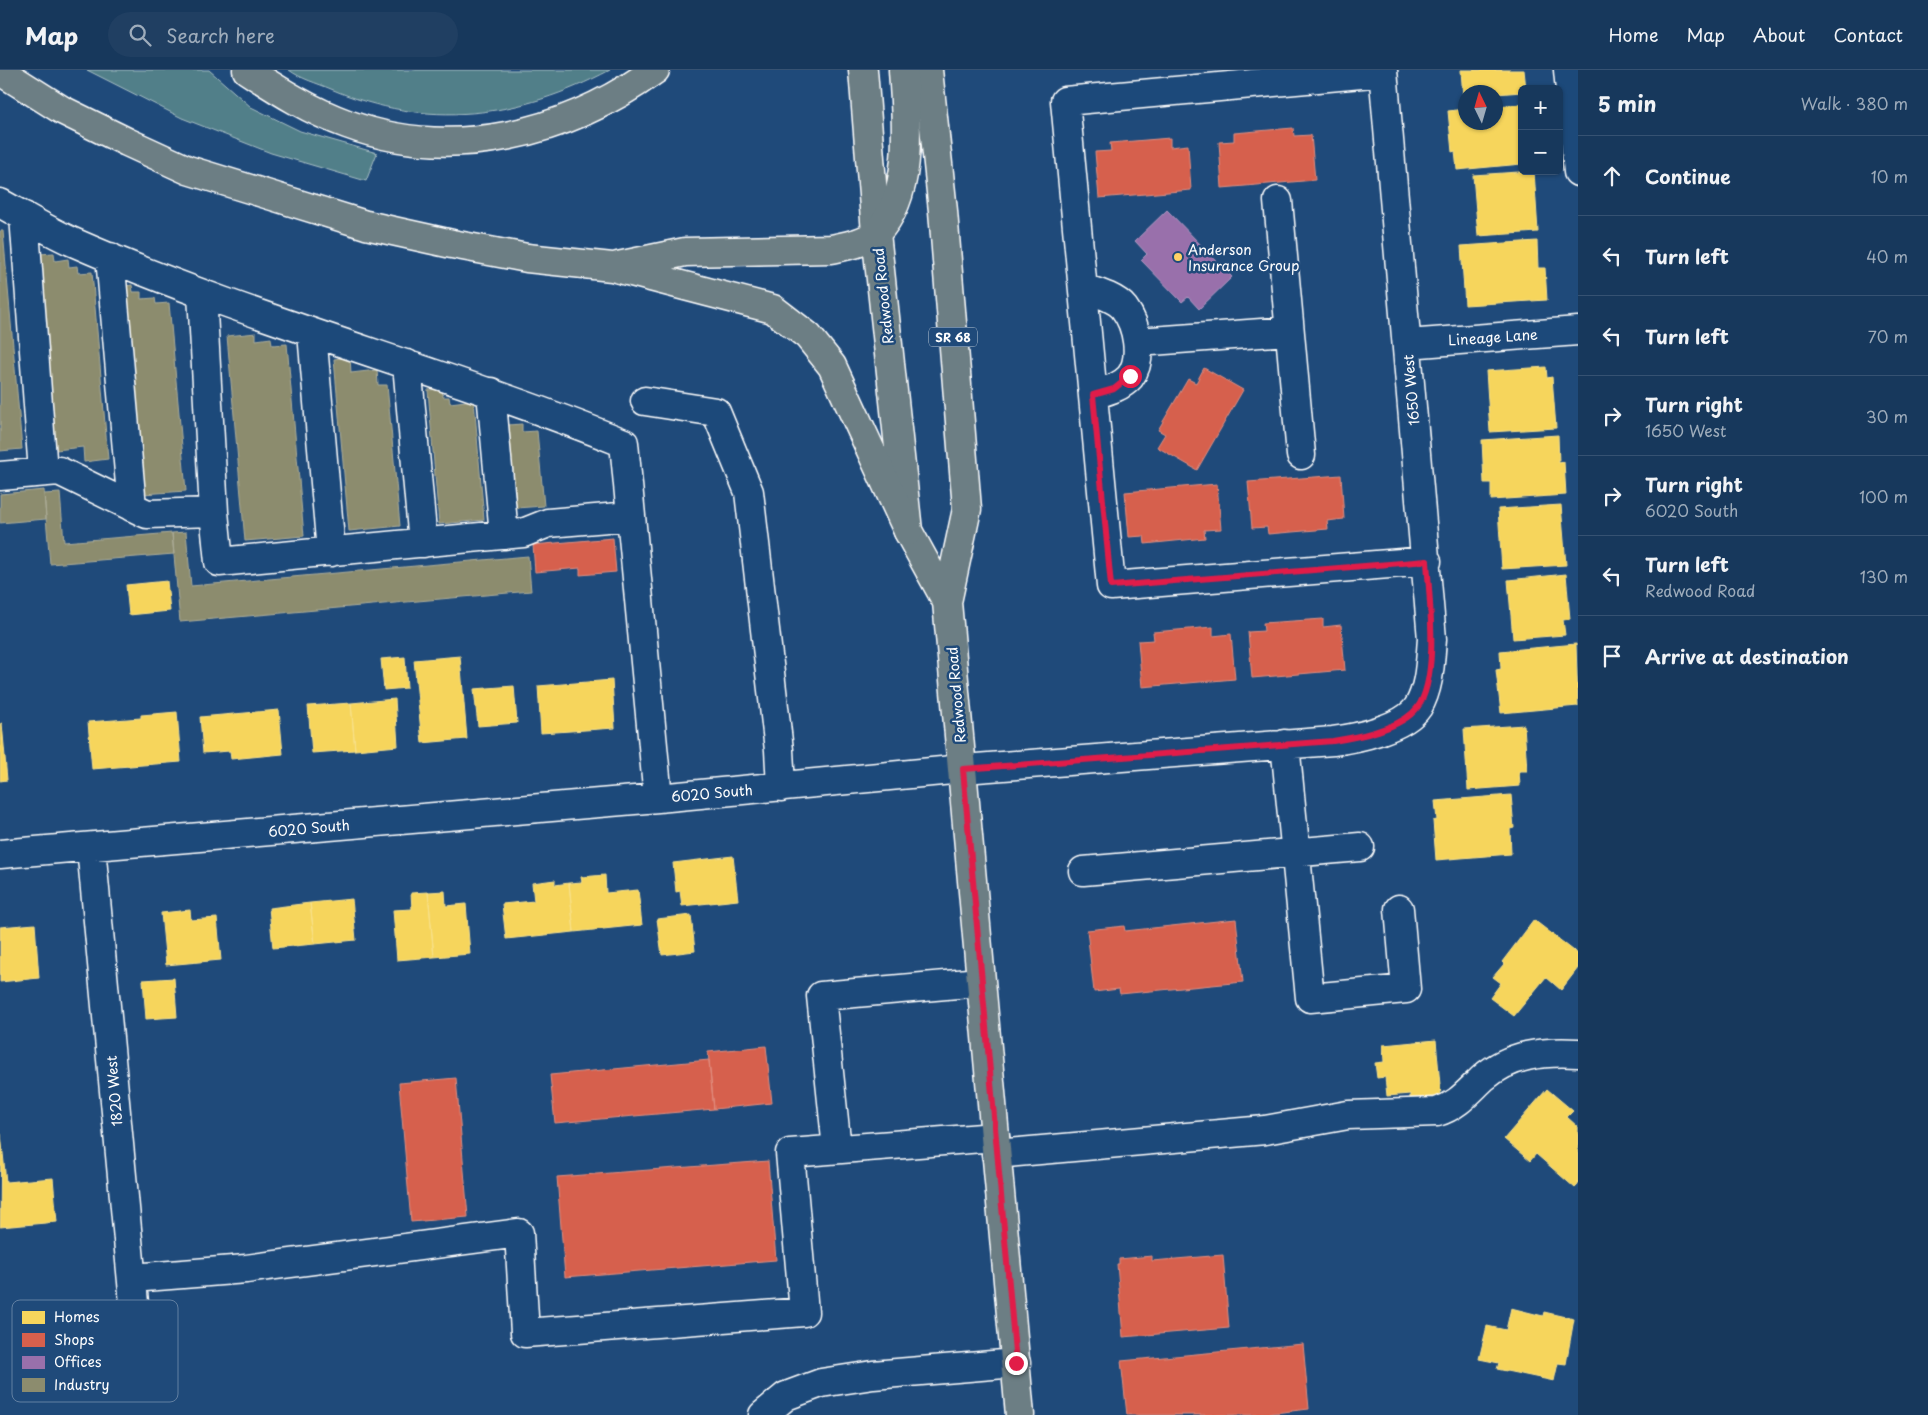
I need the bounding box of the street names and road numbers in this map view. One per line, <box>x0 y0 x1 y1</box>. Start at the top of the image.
street label: Redwood Road <box>868 247 898 345</box>
street label: Lineage Lane <box>1447 323 1539 351</box>
road number: SR 68 <box>929 328 977 346</box>
street label: 1650 West <box>1397 353 1425 426</box>
street label: Redwood Road <box>941 646 971 744</box>
street label: 6020 South <box>670 779 754 807</box>
street label: 6020 South <box>267 814 351 842</box>
street label: 1820 West <box>100 1054 128 1127</box>

